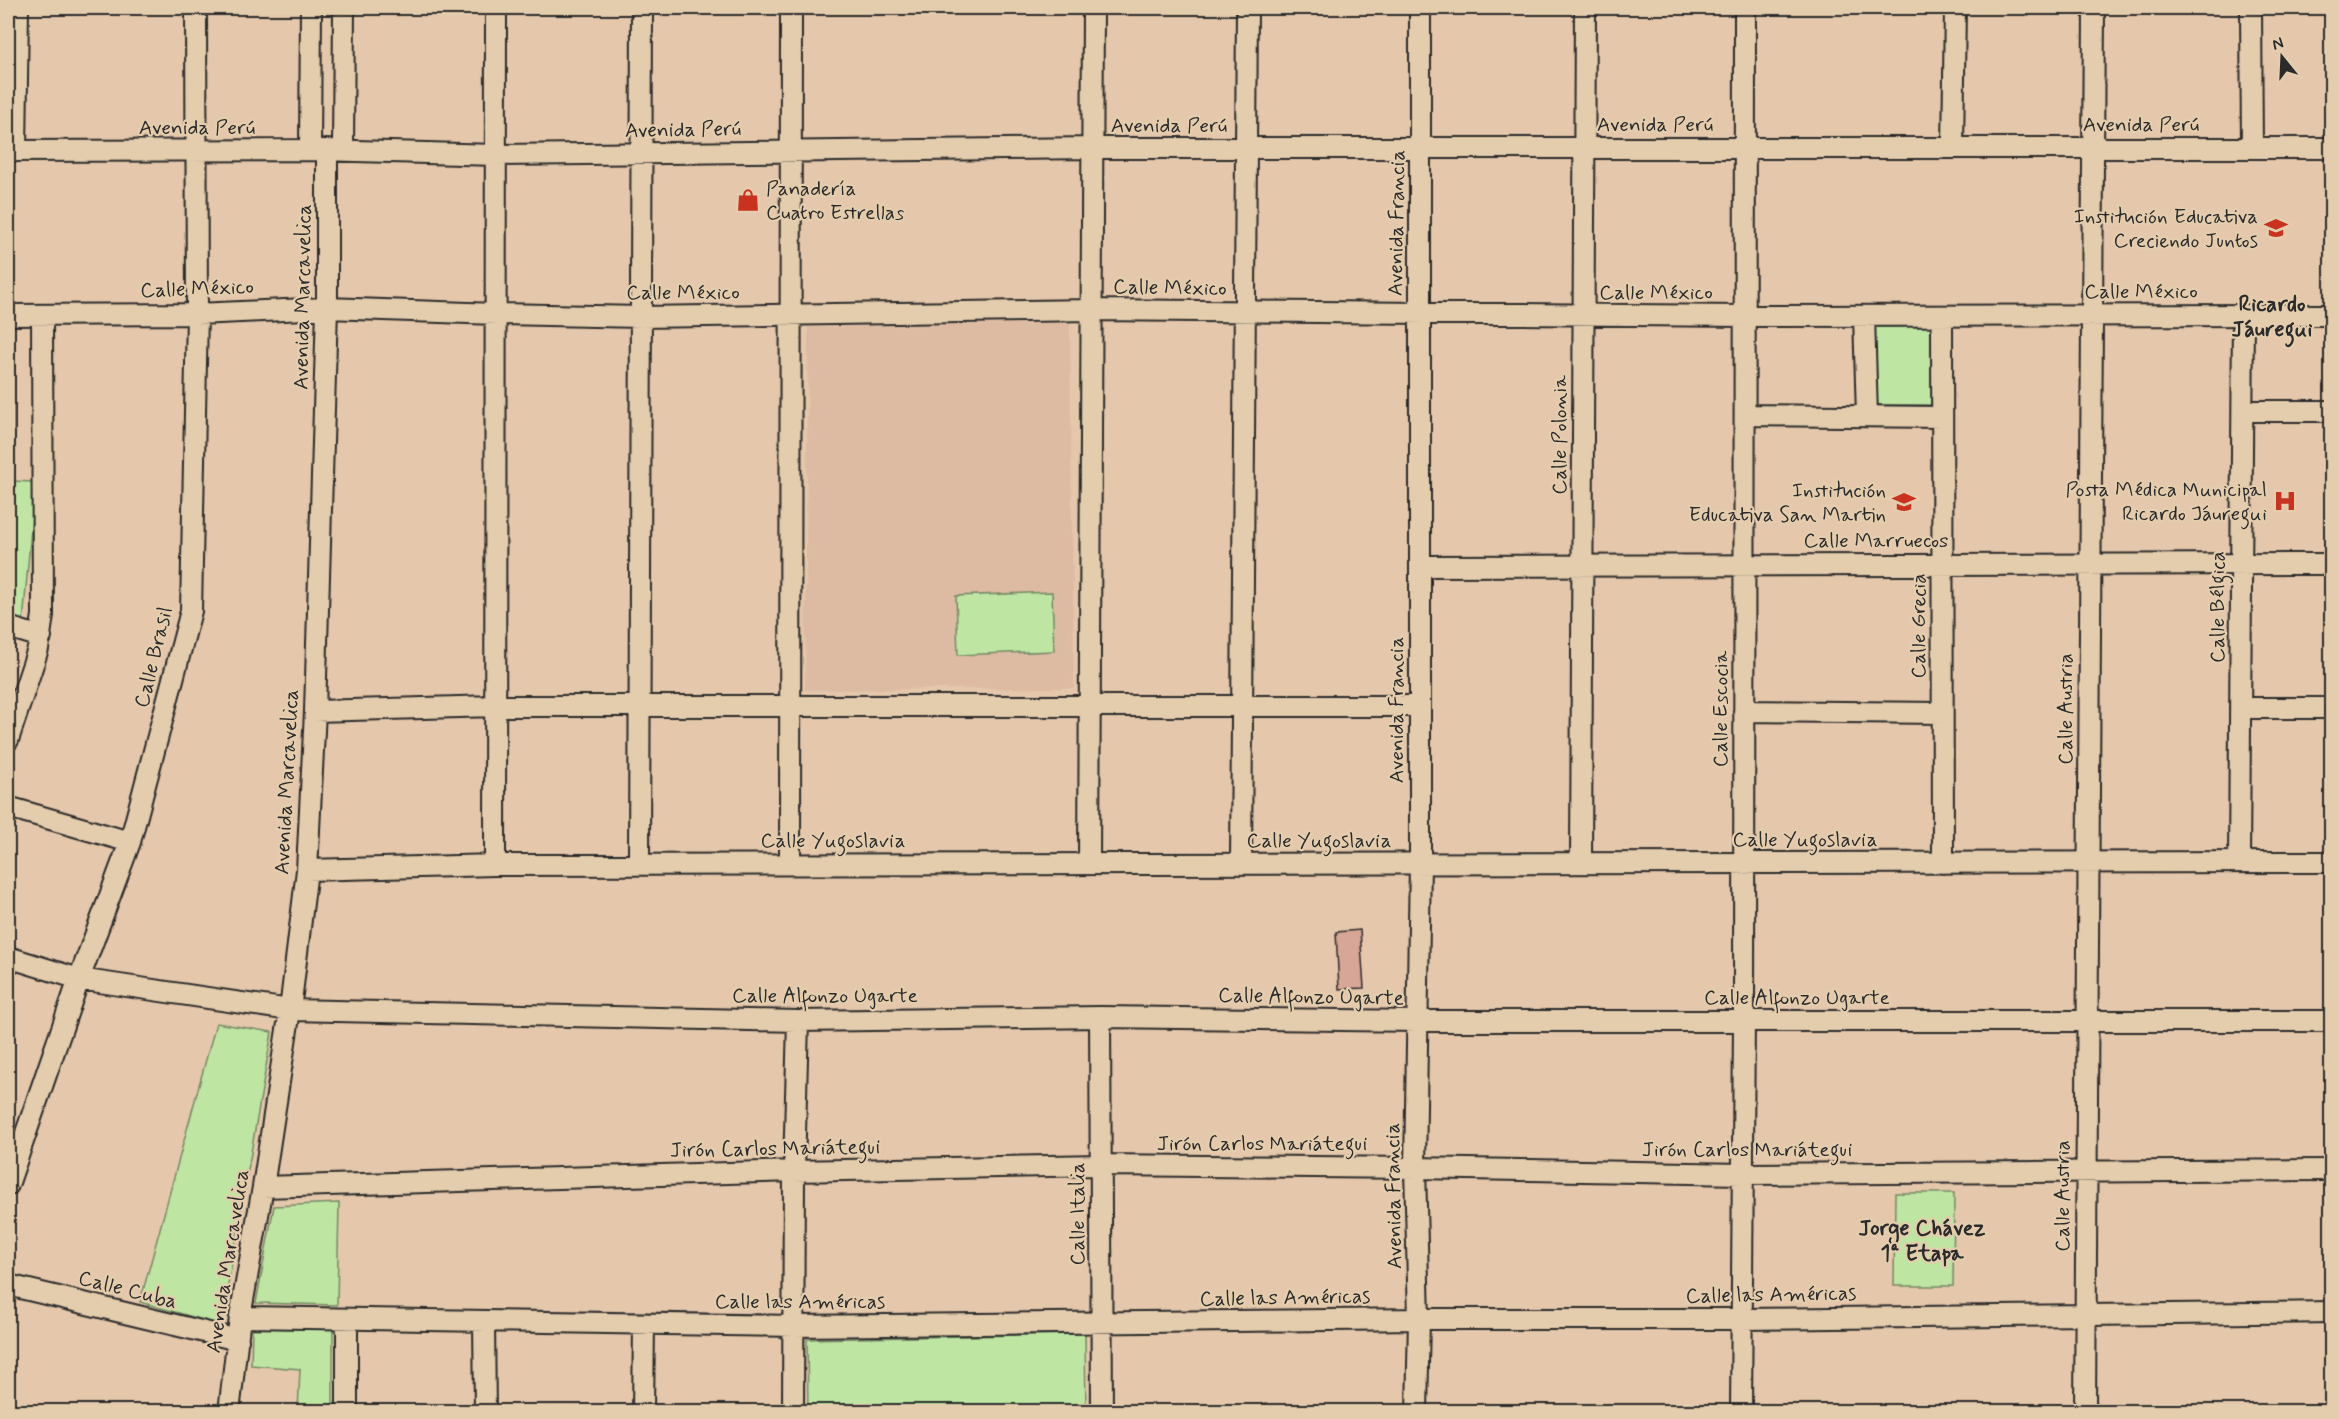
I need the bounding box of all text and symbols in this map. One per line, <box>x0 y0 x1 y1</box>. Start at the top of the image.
north arrow <box>2252 27 2312 87</box>
text: N <box>2270 33 2286 56</box>
street label: Avenida Perú <box>1597 111 1713 139</box>
street label: Avenida Perú <box>2083 111 2199 139</box>
street label: Avenida Perú <box>1111 112 1227 140</box>
street label: Avenida Perú <box>139 114 255 142</box>
street label: Avenida Perú <box>625 115 741 145</box>
street label: Avenida Francia <box>1382 150 1412 296</box>
place label: Panadería Cuatro Estrellas <box>766 175 904 227</box>
shop icon: Panadería Cuatro Estrellas <box>735 187 761 213</box>
place label: Institución Educativa Creciendo Juntos <box>2074 203 2258 255</box>
street label: Avenida Marcavelica <box>287 204 319 390</box>
school or university icon: Institución Educativa Creciendo Juntos <box>2263 215 2289 241</box>
street label: Calle México <box>140 273 254 305</box>
street label: Calle México <box>1113 273 1227 303</box>
street label: Calle México <box>2084 278 2198 306</box>
street label: Calle México <box>626 279 740 307</box>
street label: Calle México <box>1599 279 1713 307</box>
district label: Ricardo Jáuregui <box>2232 291 2312 348</box>
street label: Calle Polonia <box>1546 375 1574 495</box>
place label: Posta Médica Municipal Ricardo Jáuregui <box>2065 476 2267 530</box>
place label: Institución Educativa San Martin <box>1689 477 1886 529</box>
hospital icon: Posta Médica Municipal Ricardo Jáuregui <box>2272 488 2298 514</box>
school or university icon: Institución Educativa San Martin <box>1891 489 1917 515</box>
street label: Calle Marruecos <box>1804 527 1948 555</box>
street label: Calle Bélgica <box>2204 551 2234 663</box>
street label: Calle Grecia <box>1905 573 1933 679</box>
street label: Calle Brasil <box>128 604 180 711</box>
street label: Avenida Francia <box>1383 637 1411 783</box>
street label: Calle Escocia <box>1707 650 1735 767</box>
street label: Calle Austria <box>2052 653 2080 765</box>
street label: Avenida Marcavelica <box>268 689 306 875</box>
street label: Calle Yugoslavia <box>1733 826 1877 856</box>
street label: Calle Yugoslavia <box>761 827 905 857</box>
street label: Calle Yugoslavia <box>1247 827 1391 857</box>
street label: Calle Alfonzo Ugarte <box>1218 981 1404 1015</box>
street label: Calle Alfonzo Ugarte <box>732 982 918 1012</box>
street label: Calle Alfonzo Ugarte <box>1704 984 1890 1014</box>
street label: Avenida Francia <box>1379 1123 1409 1269</box>
street label: Jirón Carlos Mariátegui <box>1157 1130 1367 1160</box>
street label: Jirón Carlos Mariátegui <box>670 1133 881 1167</box>
street label: Jirón Carlos Mariátegui <box>1642 1136 1852 1166</box>
street label: Calle Austria <box>2049 1140 2077 1252</box>
street label: Calle Italia <box>1064 1163 1092 1265</box>
street label: Avenida Marcavelica <box>200 1167 256 1355</box>
district label: Jorge Chávez 1ª Etapa <box>1859 1215 1986 1268</box>
street label: Calle Cuba <box>75 1264 180 1316</box>
street label: Calle las Américas <box>1685 1280 1857 1310</box>
street label: Calle las Américas <box>1199 1283 1371 1313</box>
street label: Calle las Américas <box>715 1288 885 1316</box>

